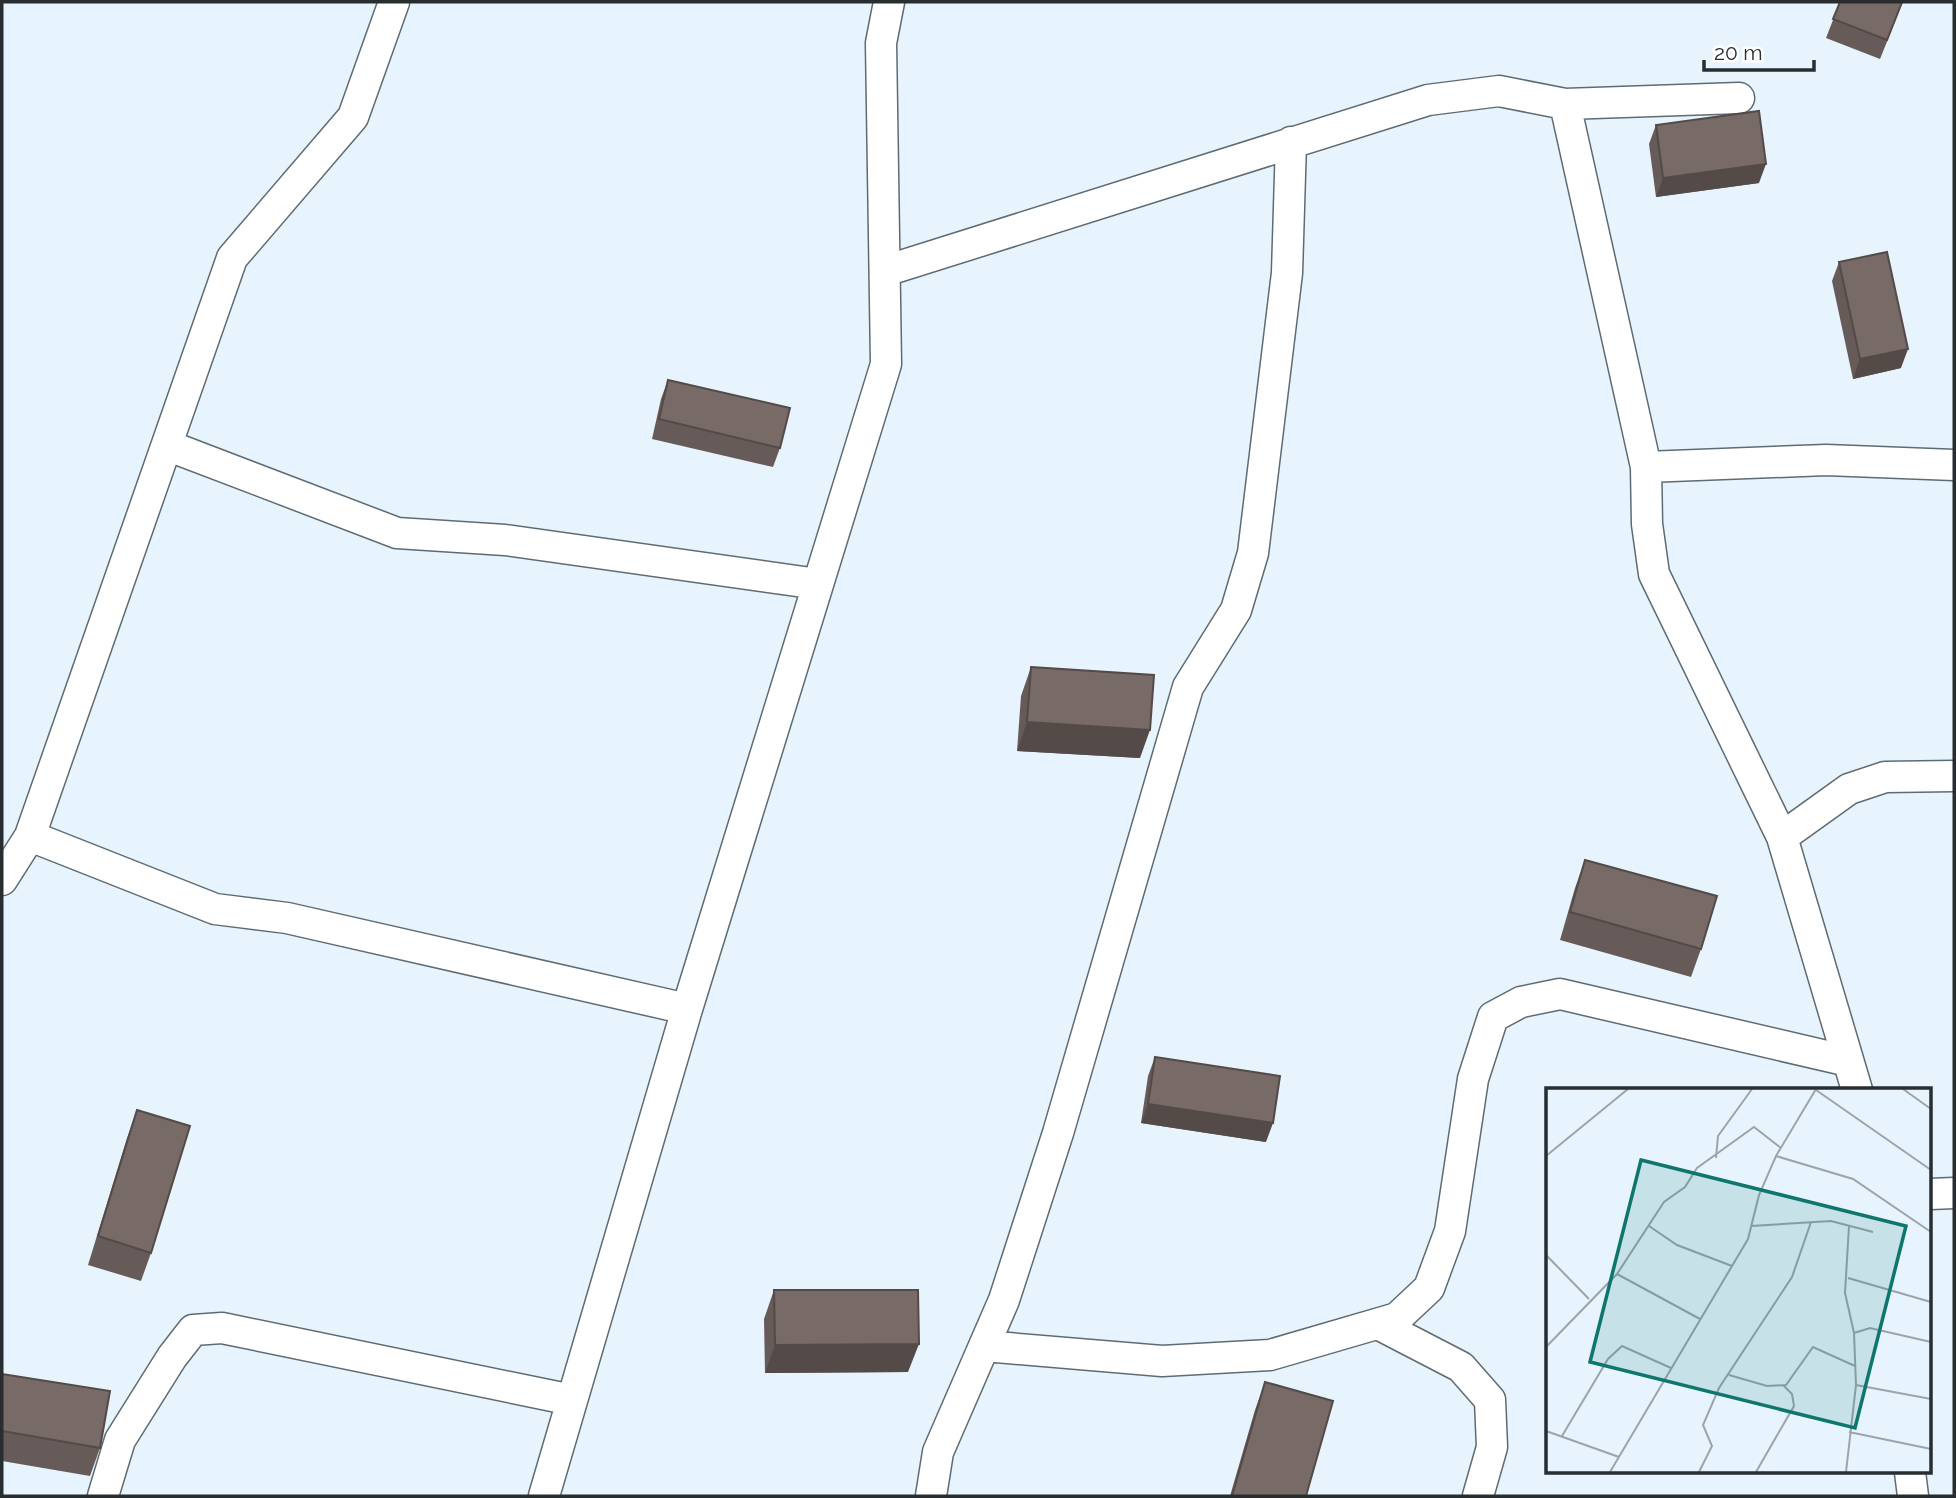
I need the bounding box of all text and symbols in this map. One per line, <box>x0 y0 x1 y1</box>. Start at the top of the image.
scale bar <box>1704 28 1814 72</box>
text: 20 m <box>1714 40 1762 65</box>
inset map <box>1546 1088 1932 1474</box>

